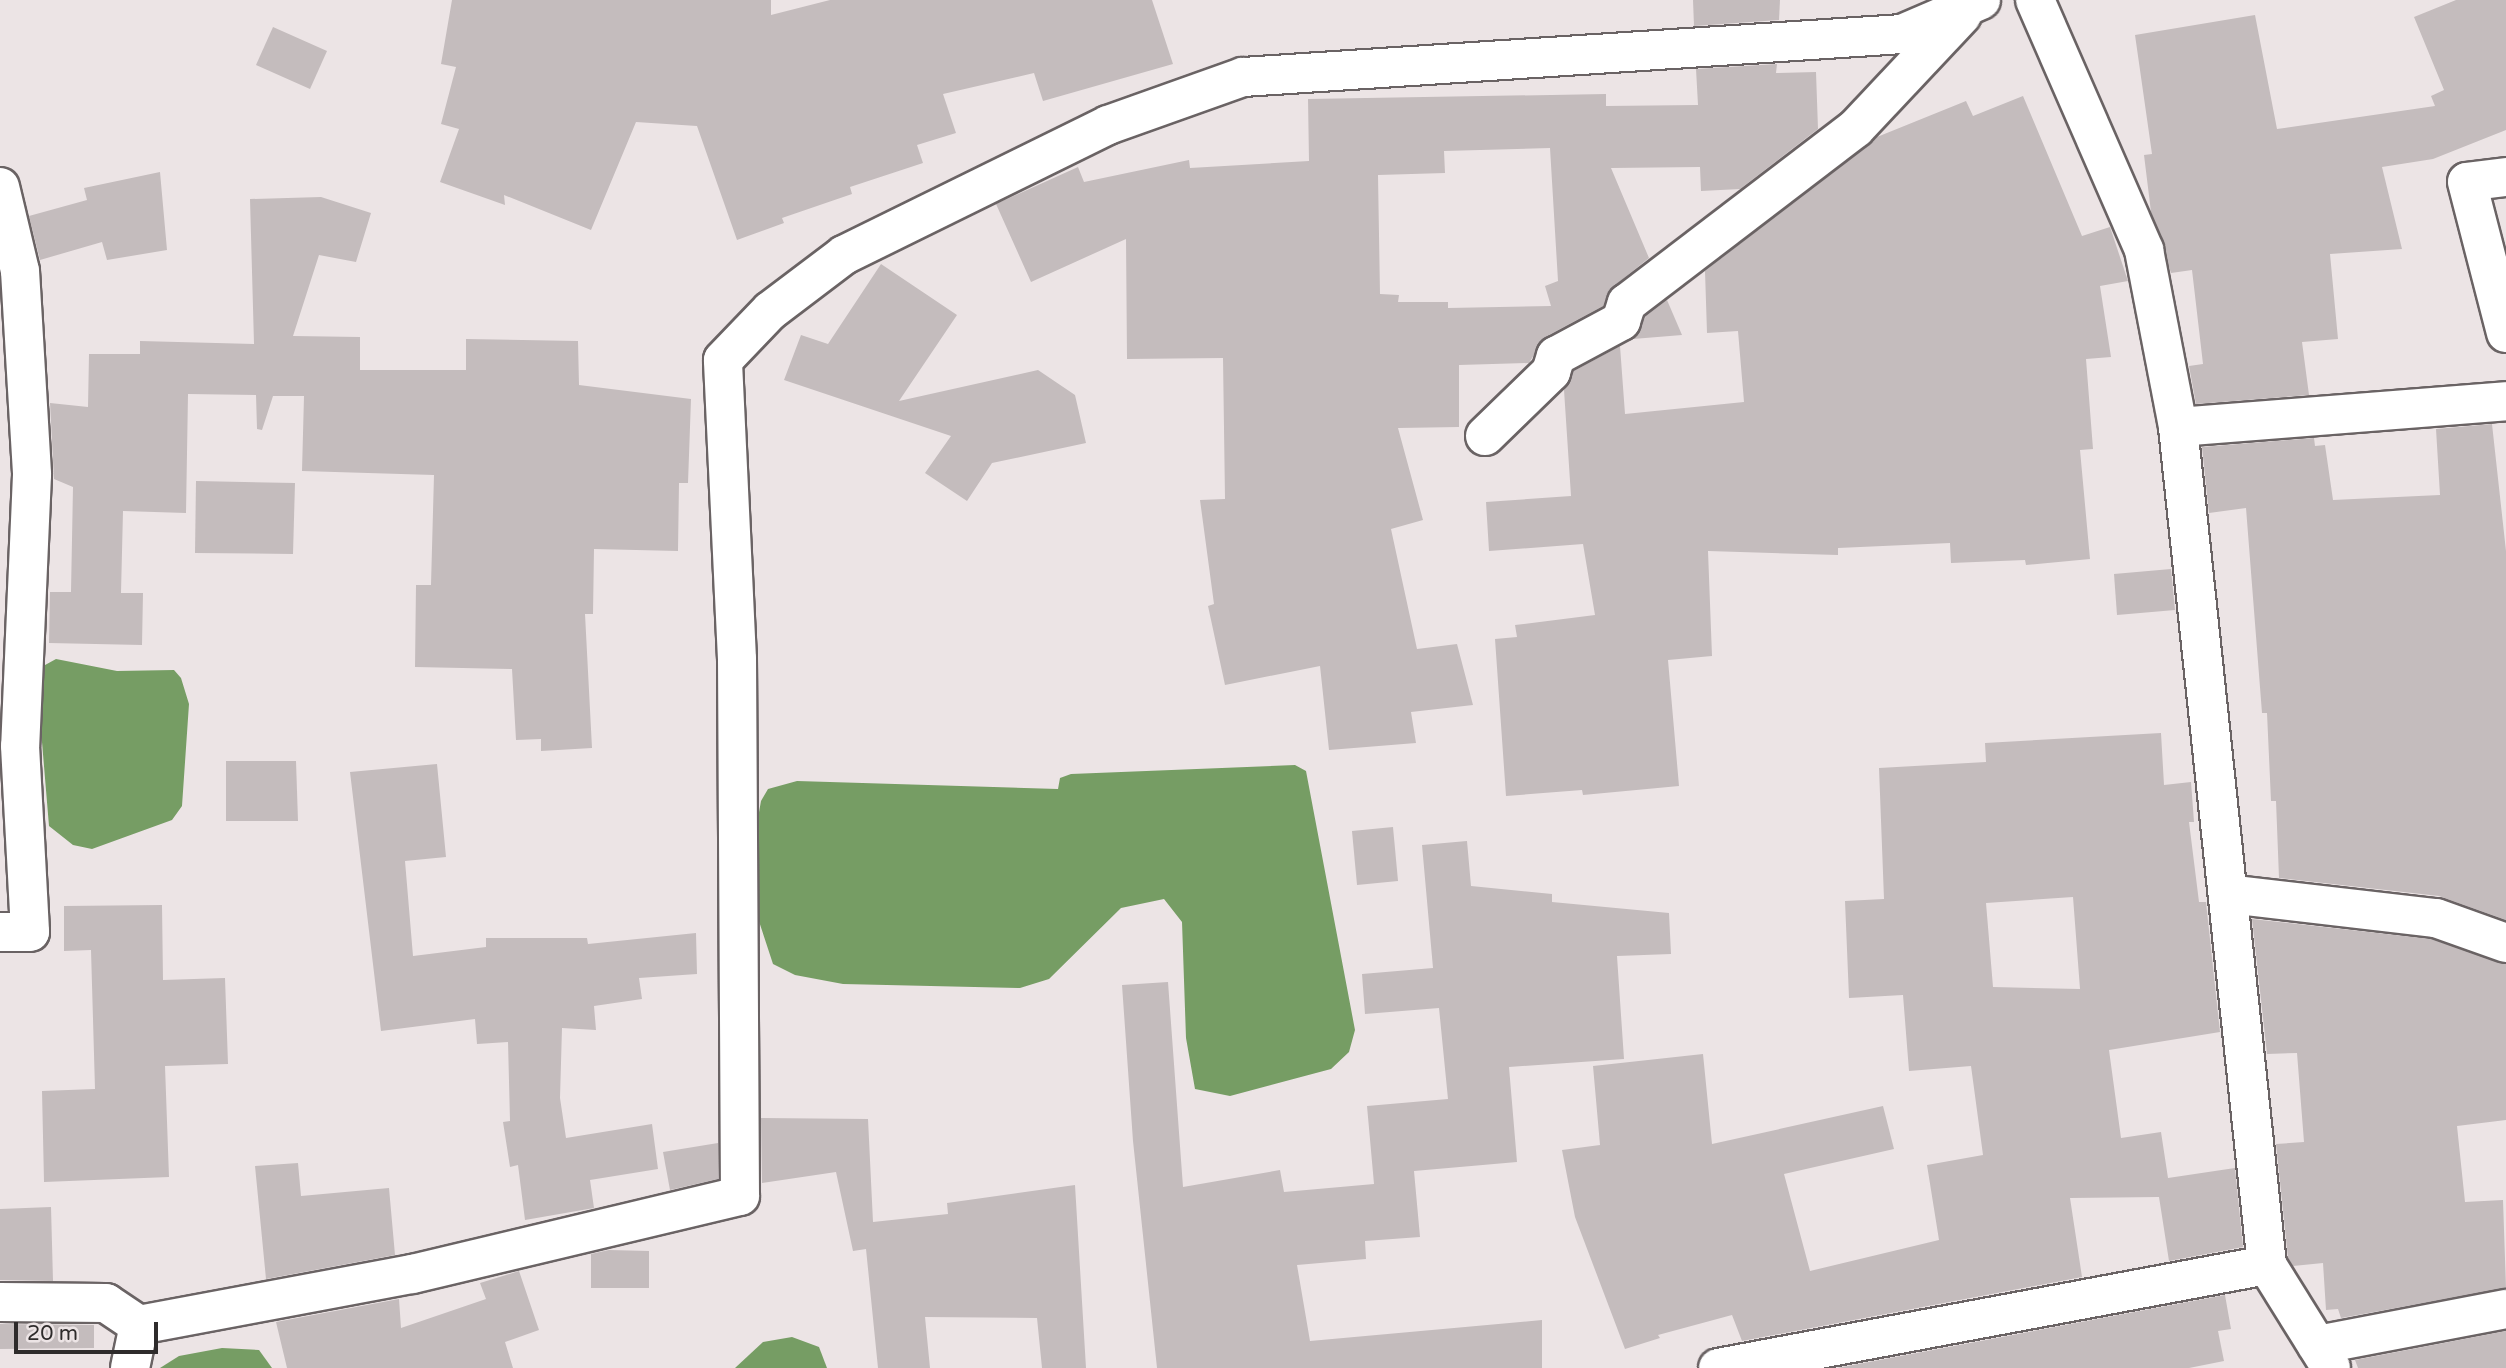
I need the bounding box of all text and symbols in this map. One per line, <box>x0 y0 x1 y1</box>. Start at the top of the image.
scale bar <box>18 1308 161 1352</box>
text: 20 m <box>27 1321 78 1346</box>

